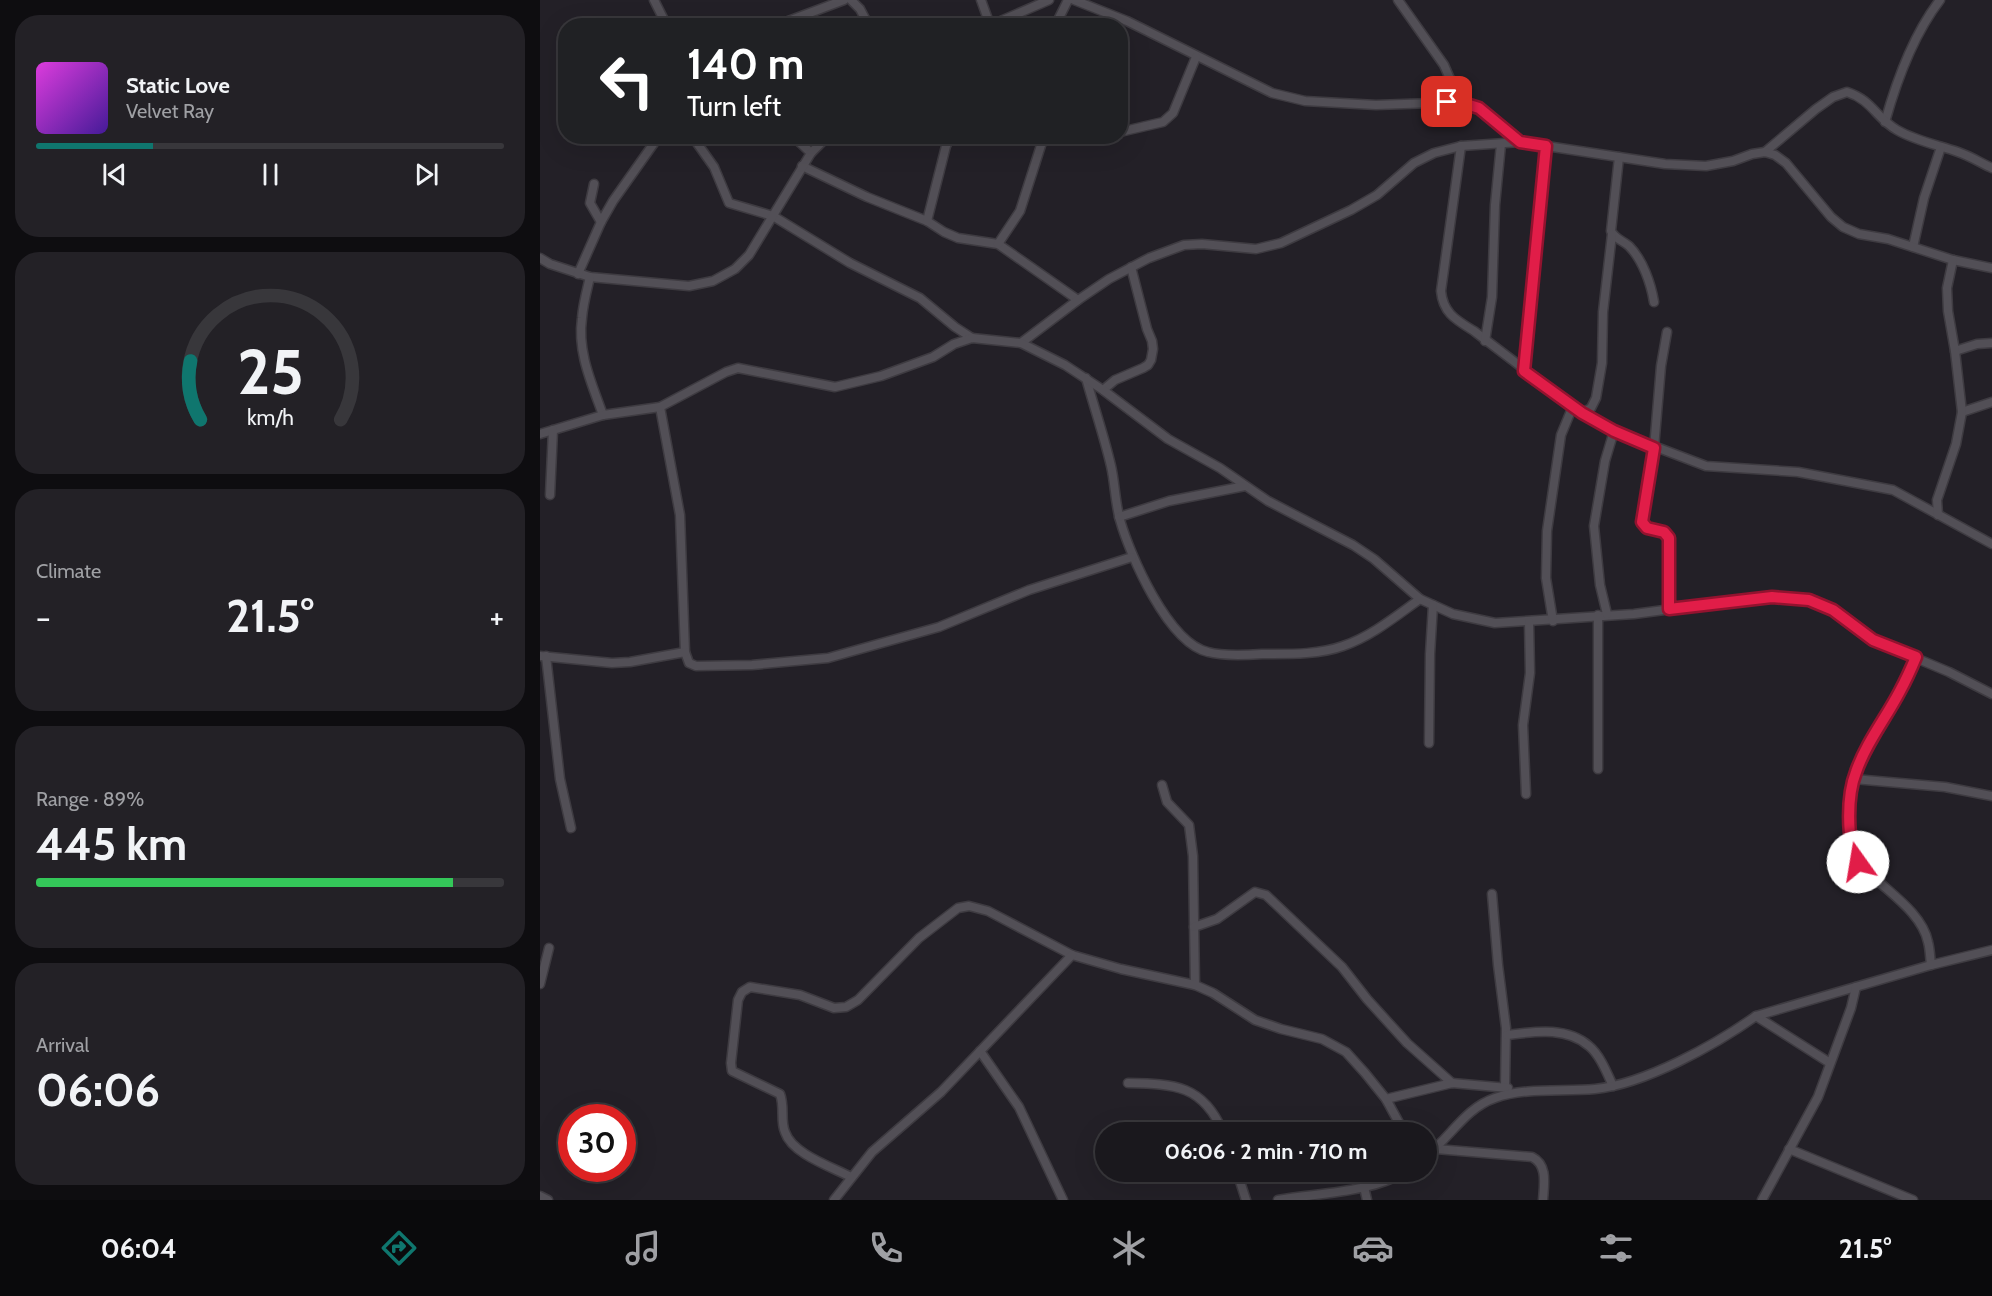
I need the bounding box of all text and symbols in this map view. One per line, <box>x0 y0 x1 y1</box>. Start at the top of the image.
text: 140 m <box>687 38 804 90</box>
icon: left <box>588 42 666 120</box>
text: Static Love <box>126 72 230 99</box>
pin <box>1421 76 1472 127</box>
icon: arrive <box>1430 85 1463 118</box>
text: Turn left <box>687 90 781 123</box>
text: Velvet Ray <box>126 99 214 123</box>
icon: previous <box>98 158 131 191</box>
icon: pause <box>254 158 287 191</box>
icon: next <box>410 158 443 191</box>
text: 25 <box>237 334 303 410</box>
text: km/h <box>247 404 293 430</box>
text: Climate <box>36 559 101 583</box>
text: 21.5° <box>226 589 314 643</box>
text: − <box>36 597 51 637</box>
text: + <box>489 597 504 637</box>
text: Range · 89% <box>36 787 144 811</box>
text: 445 km <box>36 817 187 871</box>
position arrow <box>1826 830 1890 894</box>
text: Arrival <box>36 1033 89 1057</box>
text: 06:06 <box>36 1063 160 1117</box>
speed limit sign: 30 <box>558 1104 636 1182</box>
text: 06:06 · 2 min · 710 m <box>1165 1138 1367 1165</box>
icon: directions <box>378 1227 420 1269</box>
icon: music <box>622 1227 664 1269</box>
icon: phone <box>865 1227 907 1269</box>
icon: climate <box>1108 1227 1150 1269</box>
icon: car <box>1352 1227 1394 1269</box>
icon: filters <box>1595 1227 1637 1269</box>
text: 06:04 <box>101 1232 177 1265</box>
text: 21.5° <box>1839 1232 1891 1265</box>

